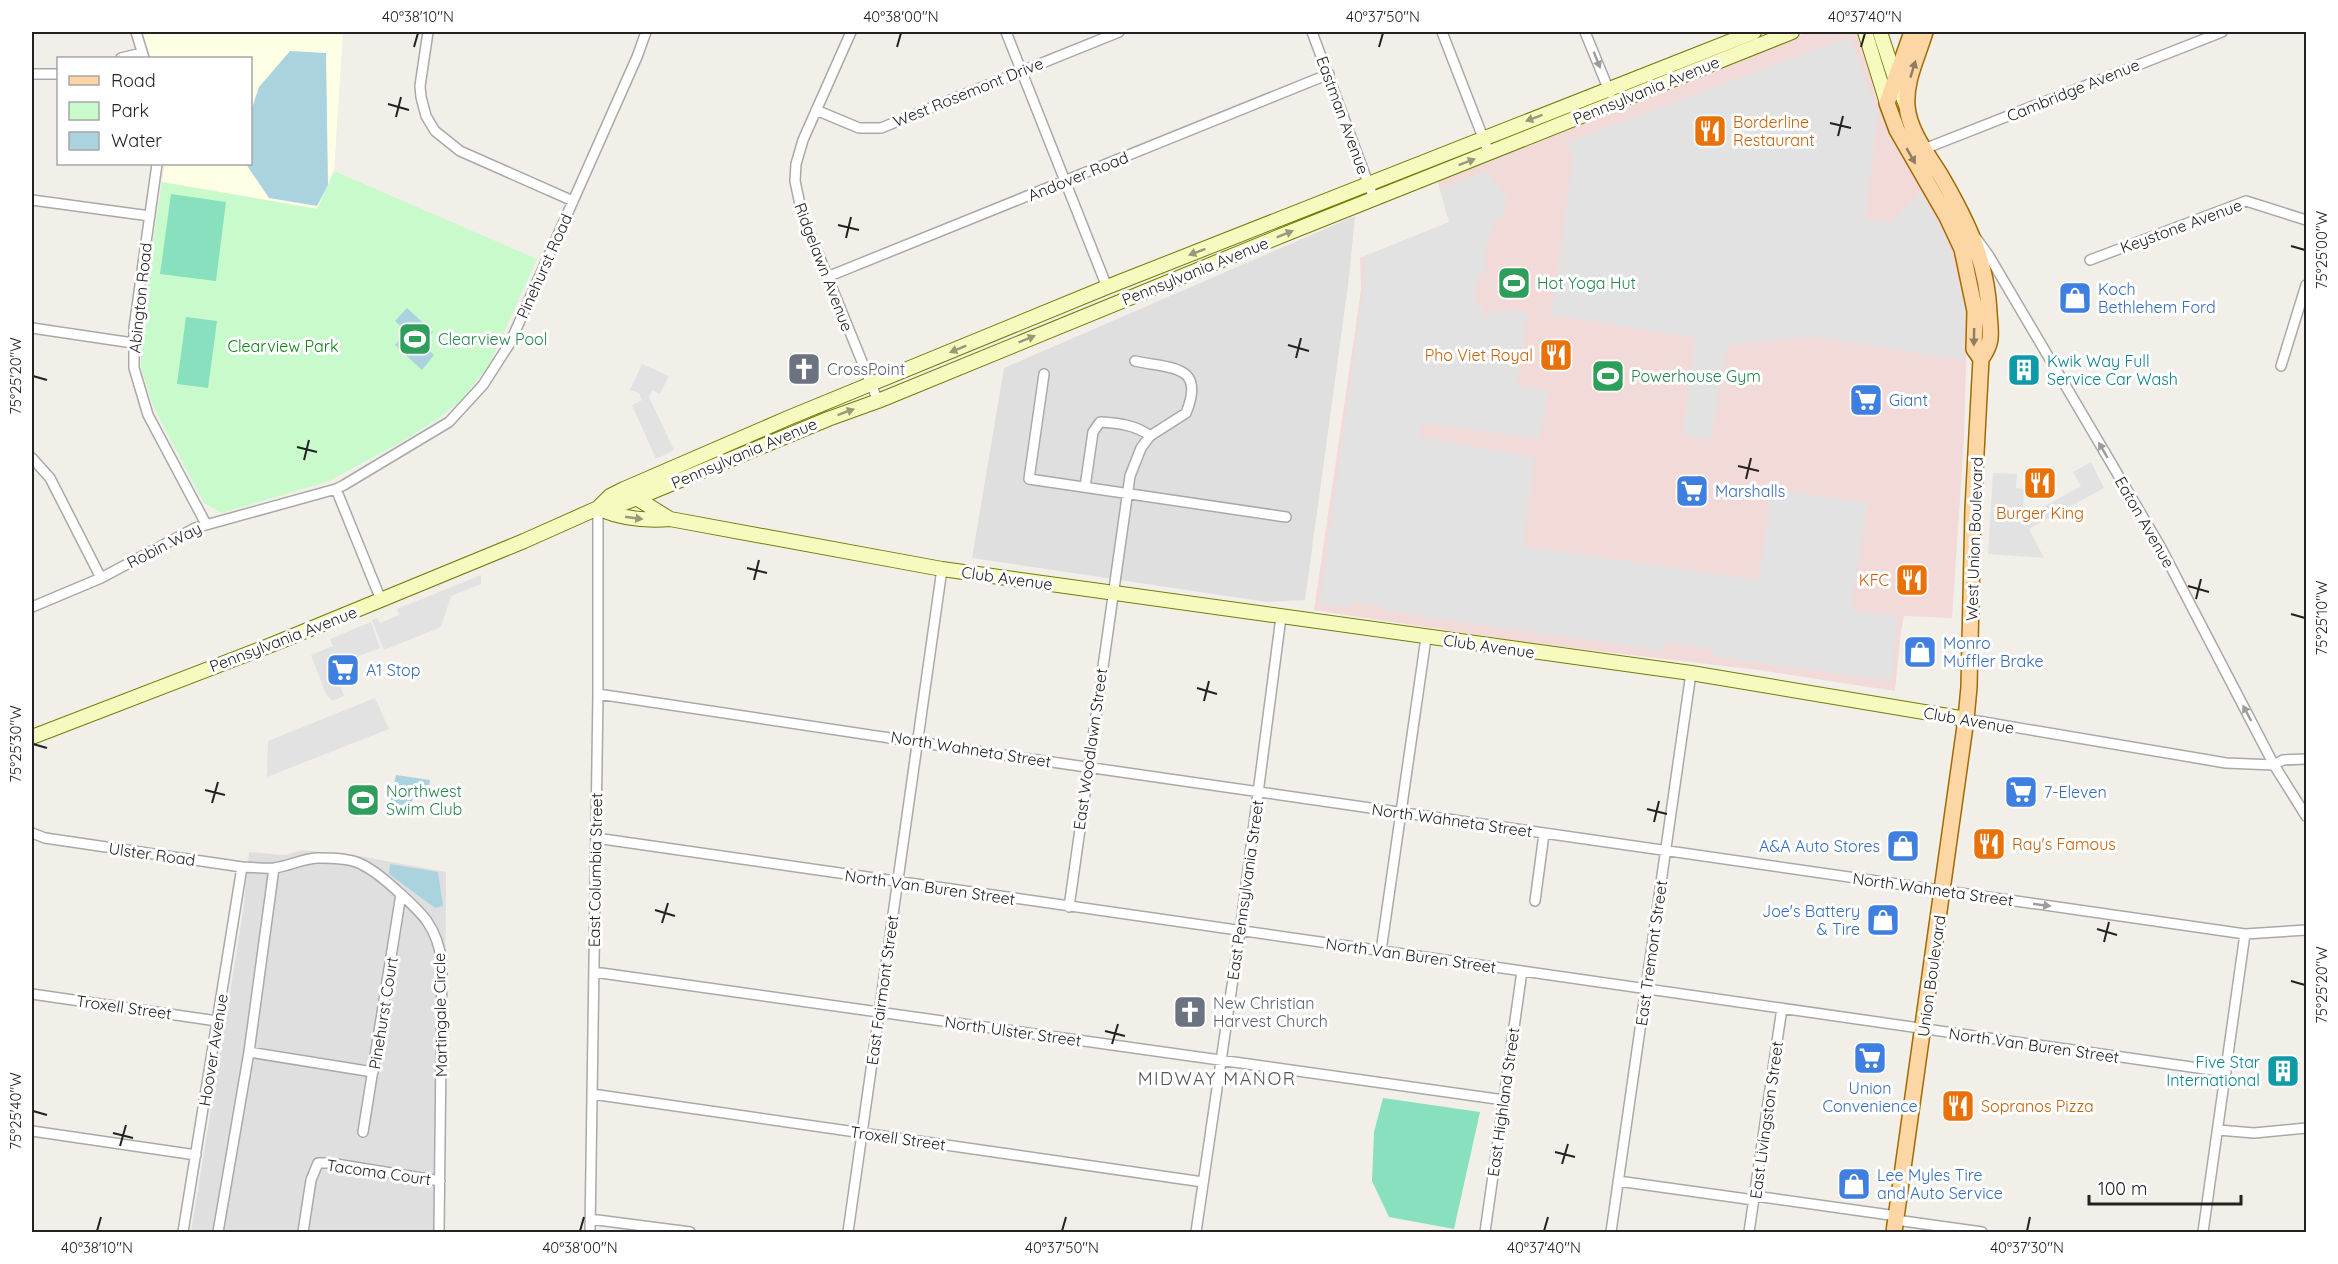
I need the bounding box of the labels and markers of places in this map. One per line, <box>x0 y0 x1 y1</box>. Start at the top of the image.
place label: Borderline Restaurant <box>1733 112 1815 150</box>
restaurant icon: Borderline Restaurant <box>1692 113 1728 149</box>
sports icon: Hot Yoga Hut <box>1496 265 1532 301</box>
place label: Hot Yoga Hut <box>1537 273 1636 293</box>
place label: Koch Bethlehem Ford <box>2098 279 2216 317</box>
shop icon: Koch Bethlehem Ford <box>2057 280 2093 316</box>
sports icon: Clearview Pool <box>397 321 433 357</box>
place label: Clearview Pool <box>438 329 547 349</box>
restaurant icon: Pho Viet Royal <box>1538 337 1574 373</box>
place label: Pho Viet Royal <box>1425 345 1533 365</box>
church icon: CrossPoint <box>786 351 822 387</box>
place label: Kwik Way Full Service Car Wash <box>2047 351 2178 389</box>
building icon: Kwik Way Full Service Car Wash <box>2006 352 2042 388</box>
sports icon: Powerhouse Gym <box>1590 358 1626 394</box>
place label: CrossPoint <box>827 359 905 379</box>
place label: Powerhouse Gym <box>1631 366 1761 386</box>
supermarket icon: Giant <box>1848 382 1884 418</box>
place label: Giant <box>1889 390 1928 410</box>
restaurant icon: Burger King <box>2022 465 2058 501</box>
supermarket icon: Marshalls <box>1674 473 1710 509</box>
place label: Marshalls <box>1715 481 1785 501</box>
place label: Burger King <box>1996 503 2084 523</box>
restaurant icon: KFC <box>1894 562 1930 598</box>
place label: KFC <box>1859 570 1889 590</box>
place label: Monro Muffler Brake <box>1943 633 2043 671</box>
shop icon: Monro Muffler Brake <box>1902 634 1938 670</box>
supermarket icon: A1 Stop <box>325 652 361 688</box>
place label: A1 Stop <box>366 660 420 680</box>
supermarket icon: 7-Eleven <box>2003 774 2039 810</box>
place label: Northwest Swim Club <box>386 781 462 819</box>
sports icon: Northwest Swim Club <box>345 782 381 818</box>
place label: 7-Eleven <box>2044 782 2107 802</box>
restaurant icon: Ray's Famous <box>1971 826 2007 862</box>
shop icon: A&A Auto Stores <box>1885 828 1921 864</box>
place label: Ray's Famous <box>2012 834 2116 854</box>
place label: A&A Auto Stores <box>1759 836 1880 856</box>
place label: Joe's Battery & Tire <box>1762 901 1860 939</box>
shop icon: Joe's Battery & Tire <box>1865 902 1901 938</box>
place label: New Christian Harvest Church <box>1213 993 1328 1031</box>
church icon: New Christian Harvest Church <box>1172 994 1208 1030</box>
supermarket icon: Union Convenience <box>1852 1040 1888 1076</box>
place label: Five Star International <box>2166 1052 2260 1090</box>
building icon: Five Star International <box>2265 1053 2301 1089</box>
place label: Union Convenience <box>1823 1078 1918 1116</box>
restaurant icon: Sopranos Pizza <box>1940 1088 1976 1124</box>
place label: Sopranos Pizza <box>1981 1096 2094 1116</box>
place label: Lee Myles Tire and Auto Service <box>1877 1165 2003 1203</box>
shop icon: Lee Myles Tire and Auto Service <box>1836 1166 1872 1202</box>

